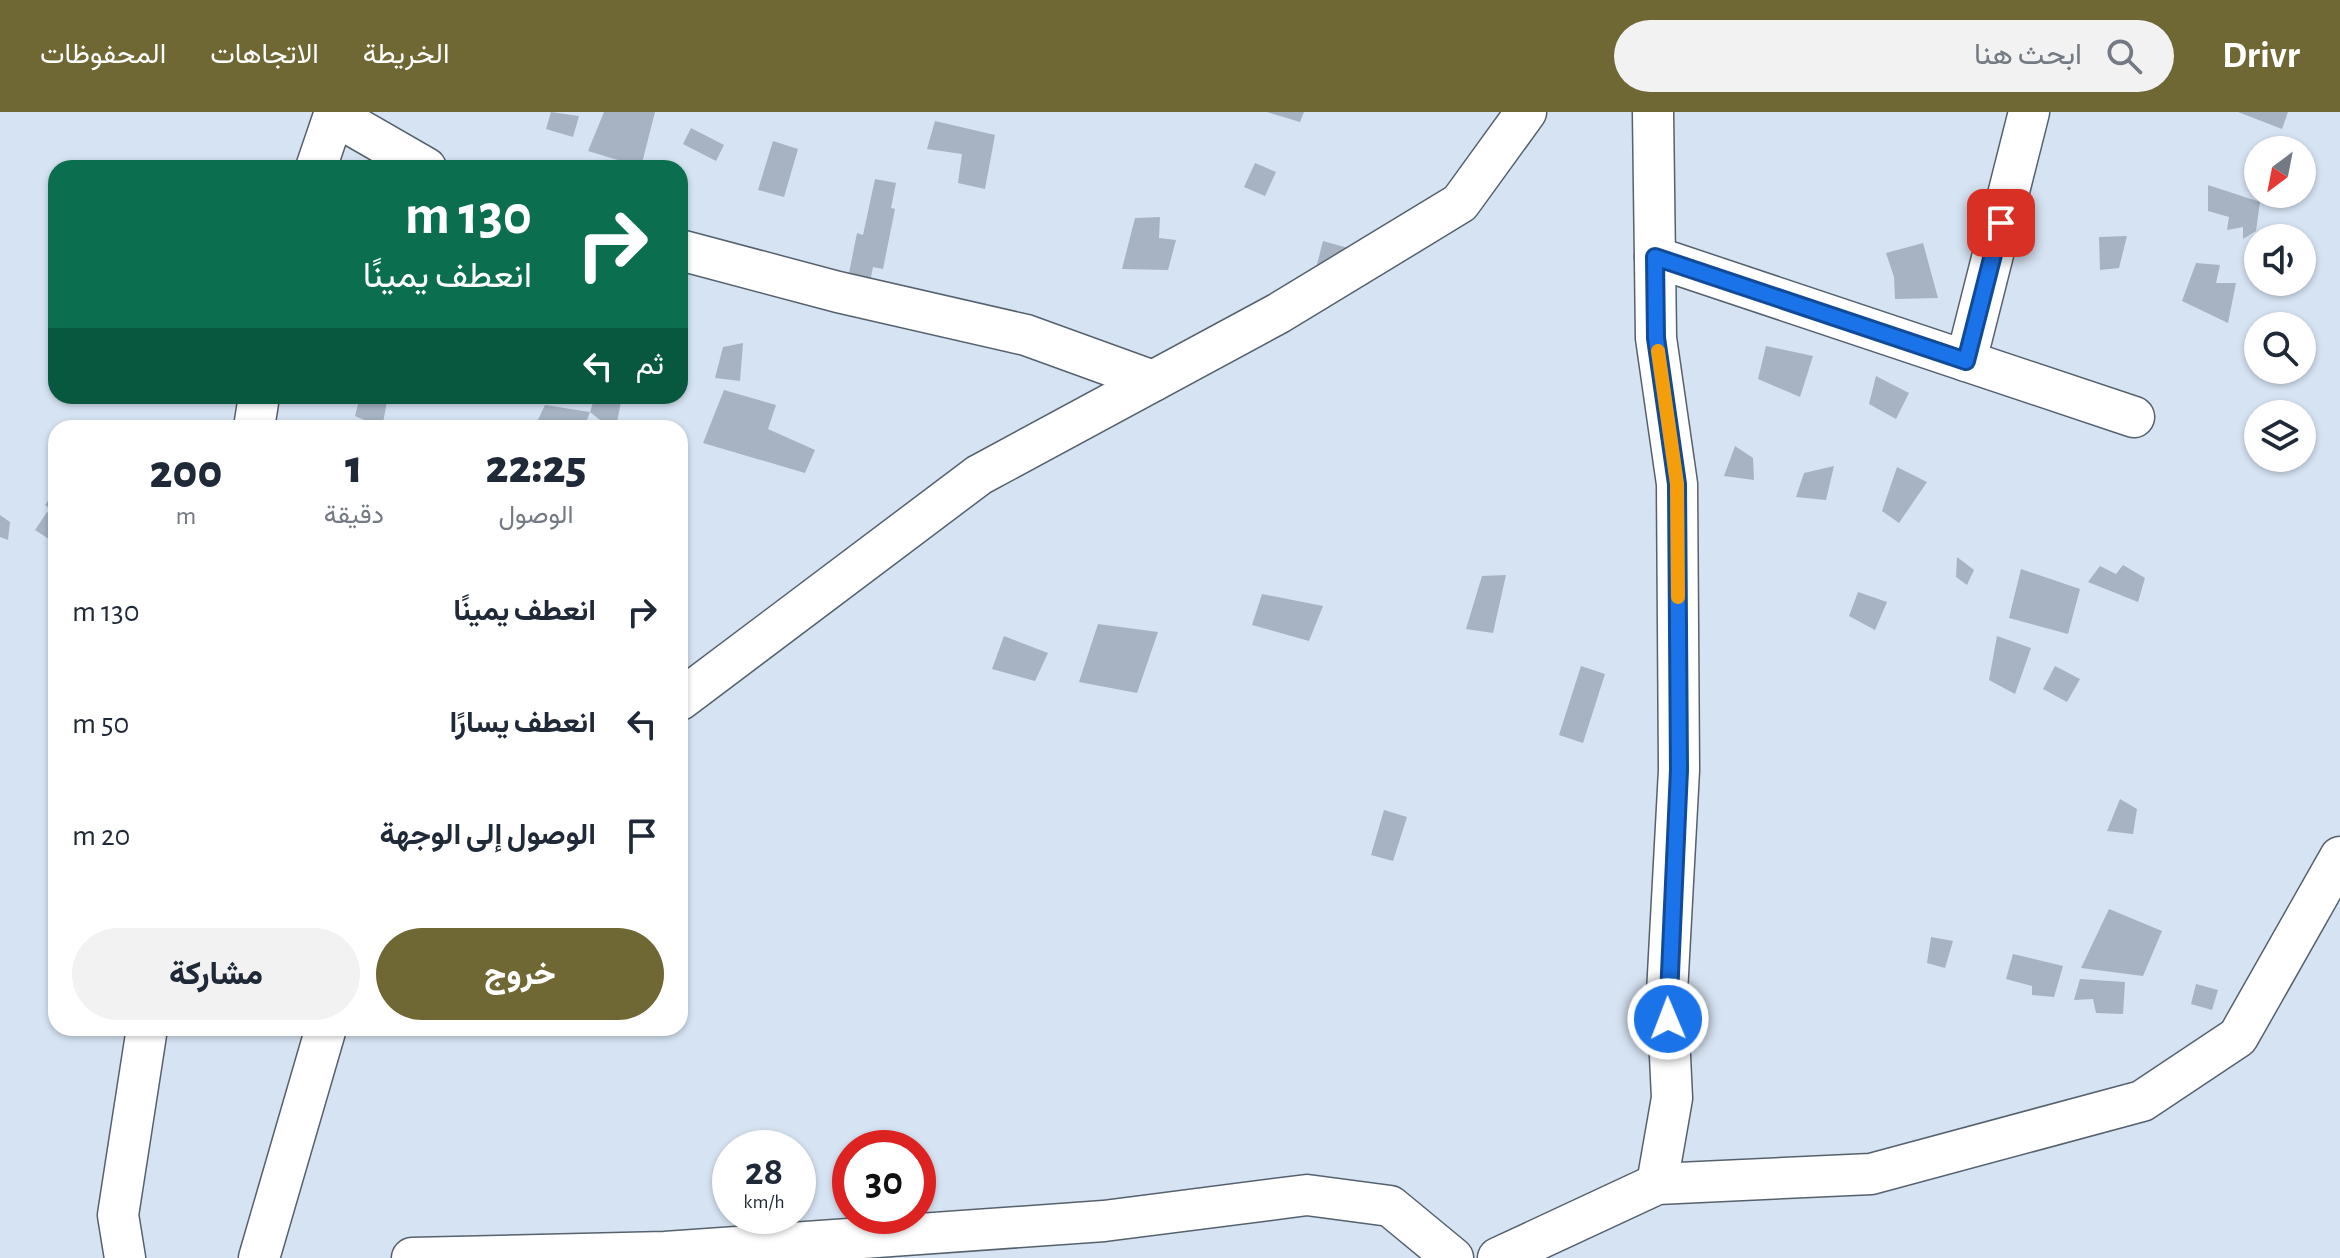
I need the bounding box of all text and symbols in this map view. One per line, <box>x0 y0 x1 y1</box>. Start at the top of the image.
search box <box>1614 20 2174 92</box>
icon: search <box>2102 34 2146 78</box>
text: Drivr <box>2222 37 2300 75</box>
text: ابحث هنا <box>1974 40 2082 70</box>
text: المحفوظات <box>40 41 166 69</box>
text: الاتجاهات <box>210 41 319 69</box>
text: الخريطة <box>363 41 449 69</box>
north arrow <box>2244 136 2316 208</box>
map controls <box>2244 136 2316 472</box>
text: 130 m <box>405 188 532 244</box>
pin <box>1967 189 2035 257</box>
icon: right <box>560 192 664 296</box>
icon: arrive <box>1979 201 2023 245</box>
button: sound <box>2244 224 2316 296</box>
text: انعطف يمينًا <box>363 258 532 294</box>
button: search <box>2244 312 2316 384</box>
icon: left <box>576 344 620 388</box>
text: ثم <box>636 350 664 380</box>
button: layers <box>2244 400 2316 472</box>
text: 1 <box>345 444 363 492</box>
text: 22:25 <box>486 444 586 492</box>
text: 200 <box>150 449 222 497</box>
text: دقيقة <box>324 502 384 528</box>
text: الوصول <box>498 502 574 528</box>
text: m <box>175 503 196 529</box>
icon: right <box>620 590 664 634</box>
text: انعطف يمينًا <box>453 596 596 626</box>
text: 130 m <box>72 597 139 627</box>
icon: left <box>620 702 664 746</box>
text: انعطف يسارًا <box>449 708 596 738</box>
text: 50 m <box>72 709 129 739</box>
icon: arrive <box>620 814 664 858</box>
text: الوصول إلى الوجهة <box>380 820 596 850</box>
text: 20 m <box>72 821 130 851</box>
button: مشاركة <box>72 928 360 1020</box>
button: خروج <box>376 928 664 1020</box>
position arrow <box>1626 977 1710 1061</box>
speed limit sign: 30 <box>832 1130 936 1234</box>
text: 28 <box>745 1152 783 1192</box>
text: km/h <box>743 1192 785 1212</box>

